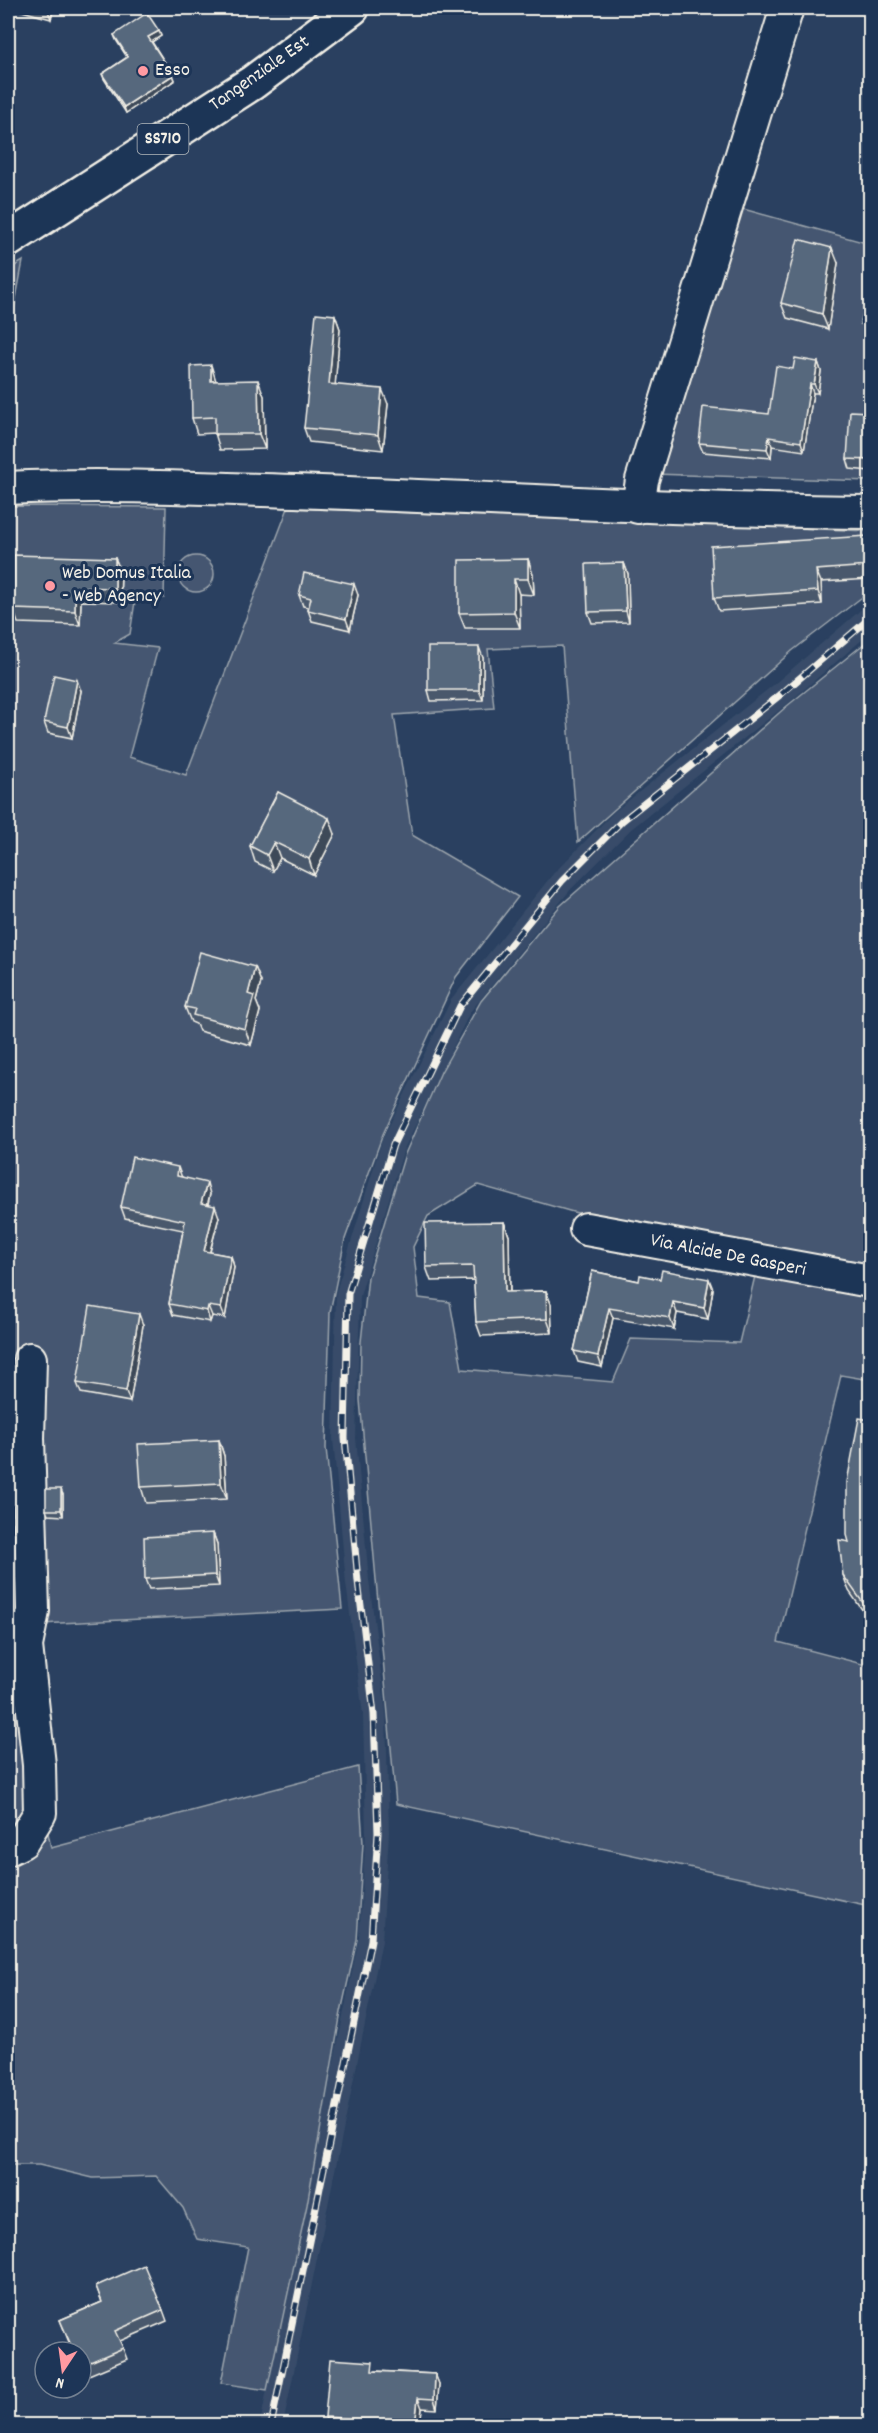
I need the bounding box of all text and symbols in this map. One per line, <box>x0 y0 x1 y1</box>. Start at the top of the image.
street label: Tangenziale Est <box>204 29 316 119</box>
place label: Esso <box>155 57 190 85</box>
marker: Esso <box>136 64 150 78</box>
road number: SS710 <box>138 124 188 154</box>
place label: Web Domus Italia - Web Agency <box>62 560 191 611</box>
marker: Web Domus Italia - Web Agency <box>43 579 57 593</box>
street label: Via Alcide De Gasperi <box>648 1227 809 1285</box>
north arrow <box>33 2340 93 2400</box>
text: N <box>54 2370 67 2394</box>

